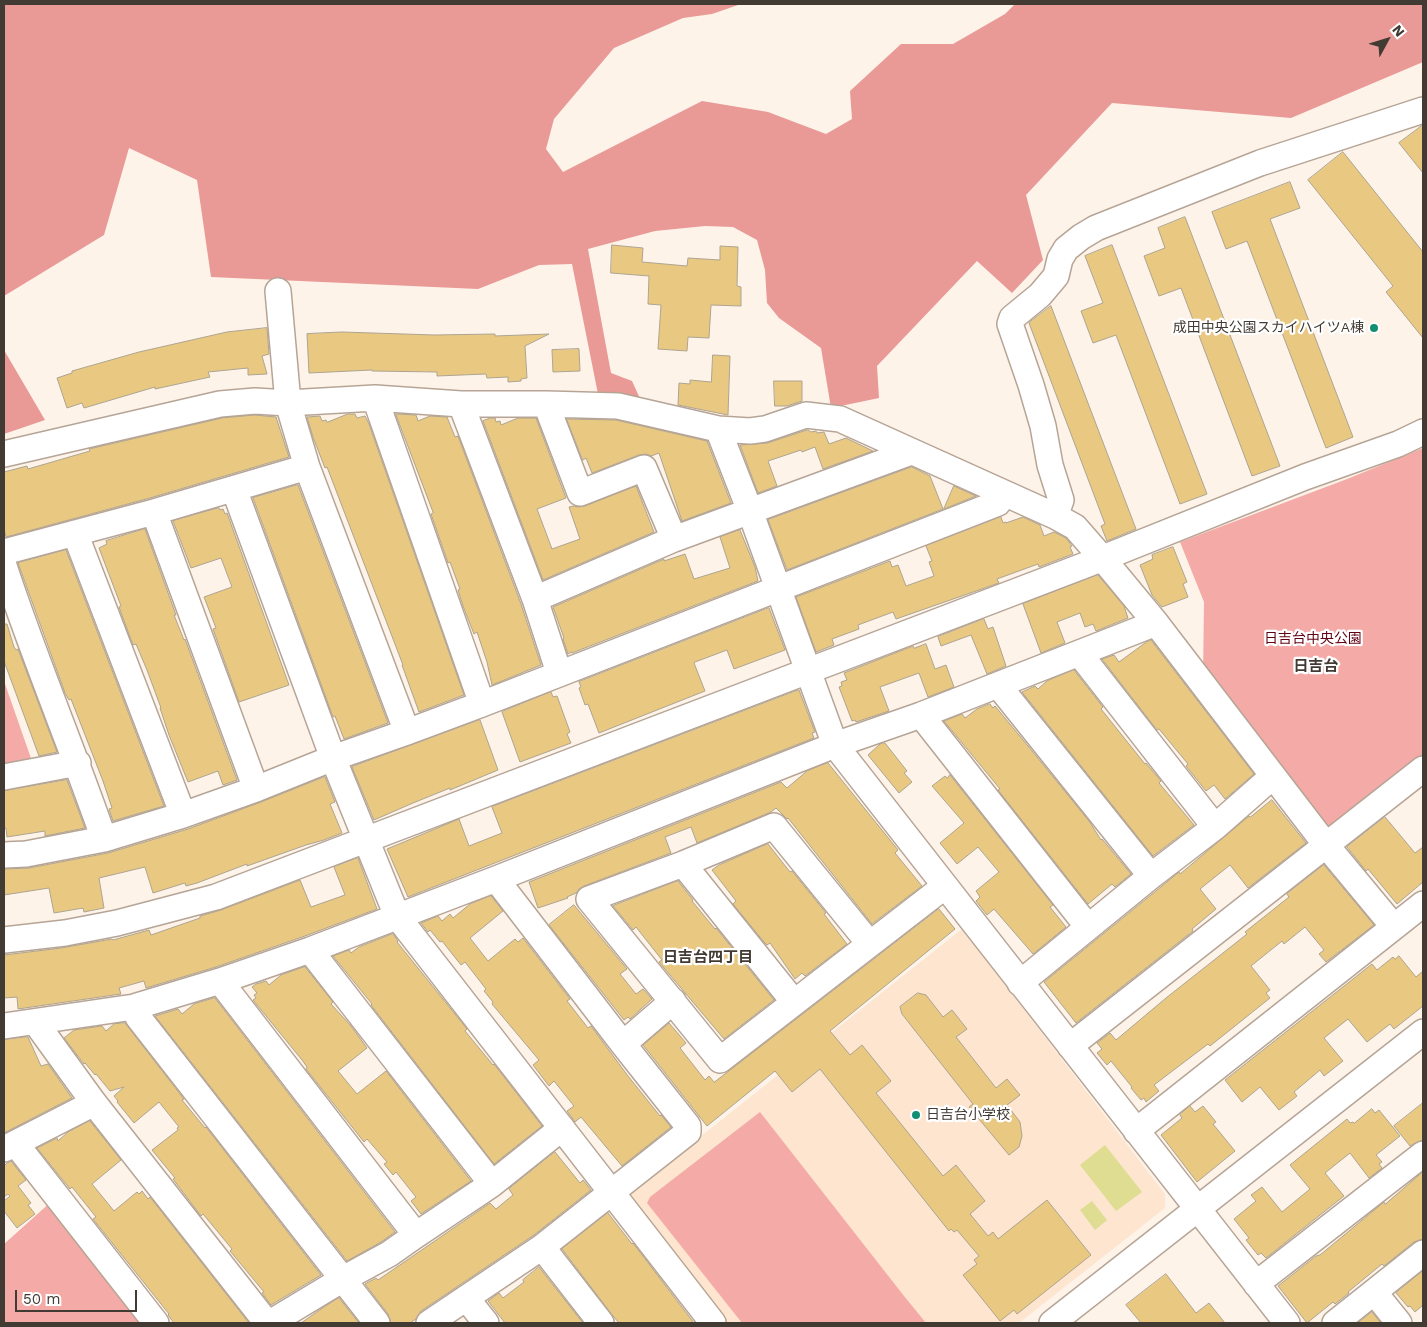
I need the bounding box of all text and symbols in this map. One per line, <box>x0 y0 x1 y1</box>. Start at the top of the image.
north arrow <box>1362 15 1412 65</box>
text: N <box>1389 21 1408 40</box>
place label: 成田中央公園スカイハイツA棟 <box>1173 320 1364 336</box>
marker: 成田中央公園スカイハイツA棟 <box>1368 322 1380 334</box>
park label: 日吉台中央公園 <box>1264 631 1362 647</box>
district label: 日吉台 <box>1294 658 1338 676</box>
district label: 日吉台四丁目 <box>663 949 753 967</box>
place label: 日吉台小学校 <box>926 1107 1010 1123</box>
marker: 日吉台小学校 <box>910 1109 922 1121</box>
scale bar <box>18 1280 140 1312</box>
text: 50 m <box>23 1290 60 1308</box>

